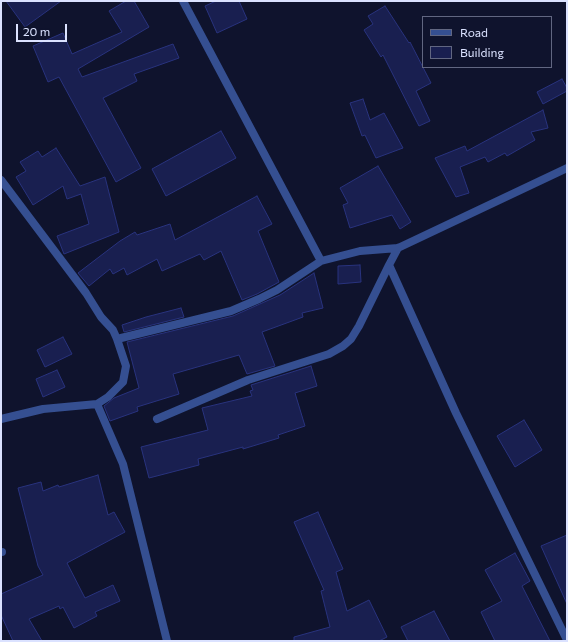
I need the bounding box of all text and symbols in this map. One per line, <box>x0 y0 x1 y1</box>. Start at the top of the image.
scale bar <box>18 16 69 42</box>
legend <box>422 16 552 68</box>
text: 20 m <box>23 24 50 38</box>
text: Road <box>460 25 488 39</box>
text: Building <box>460 45 504 59</box>

